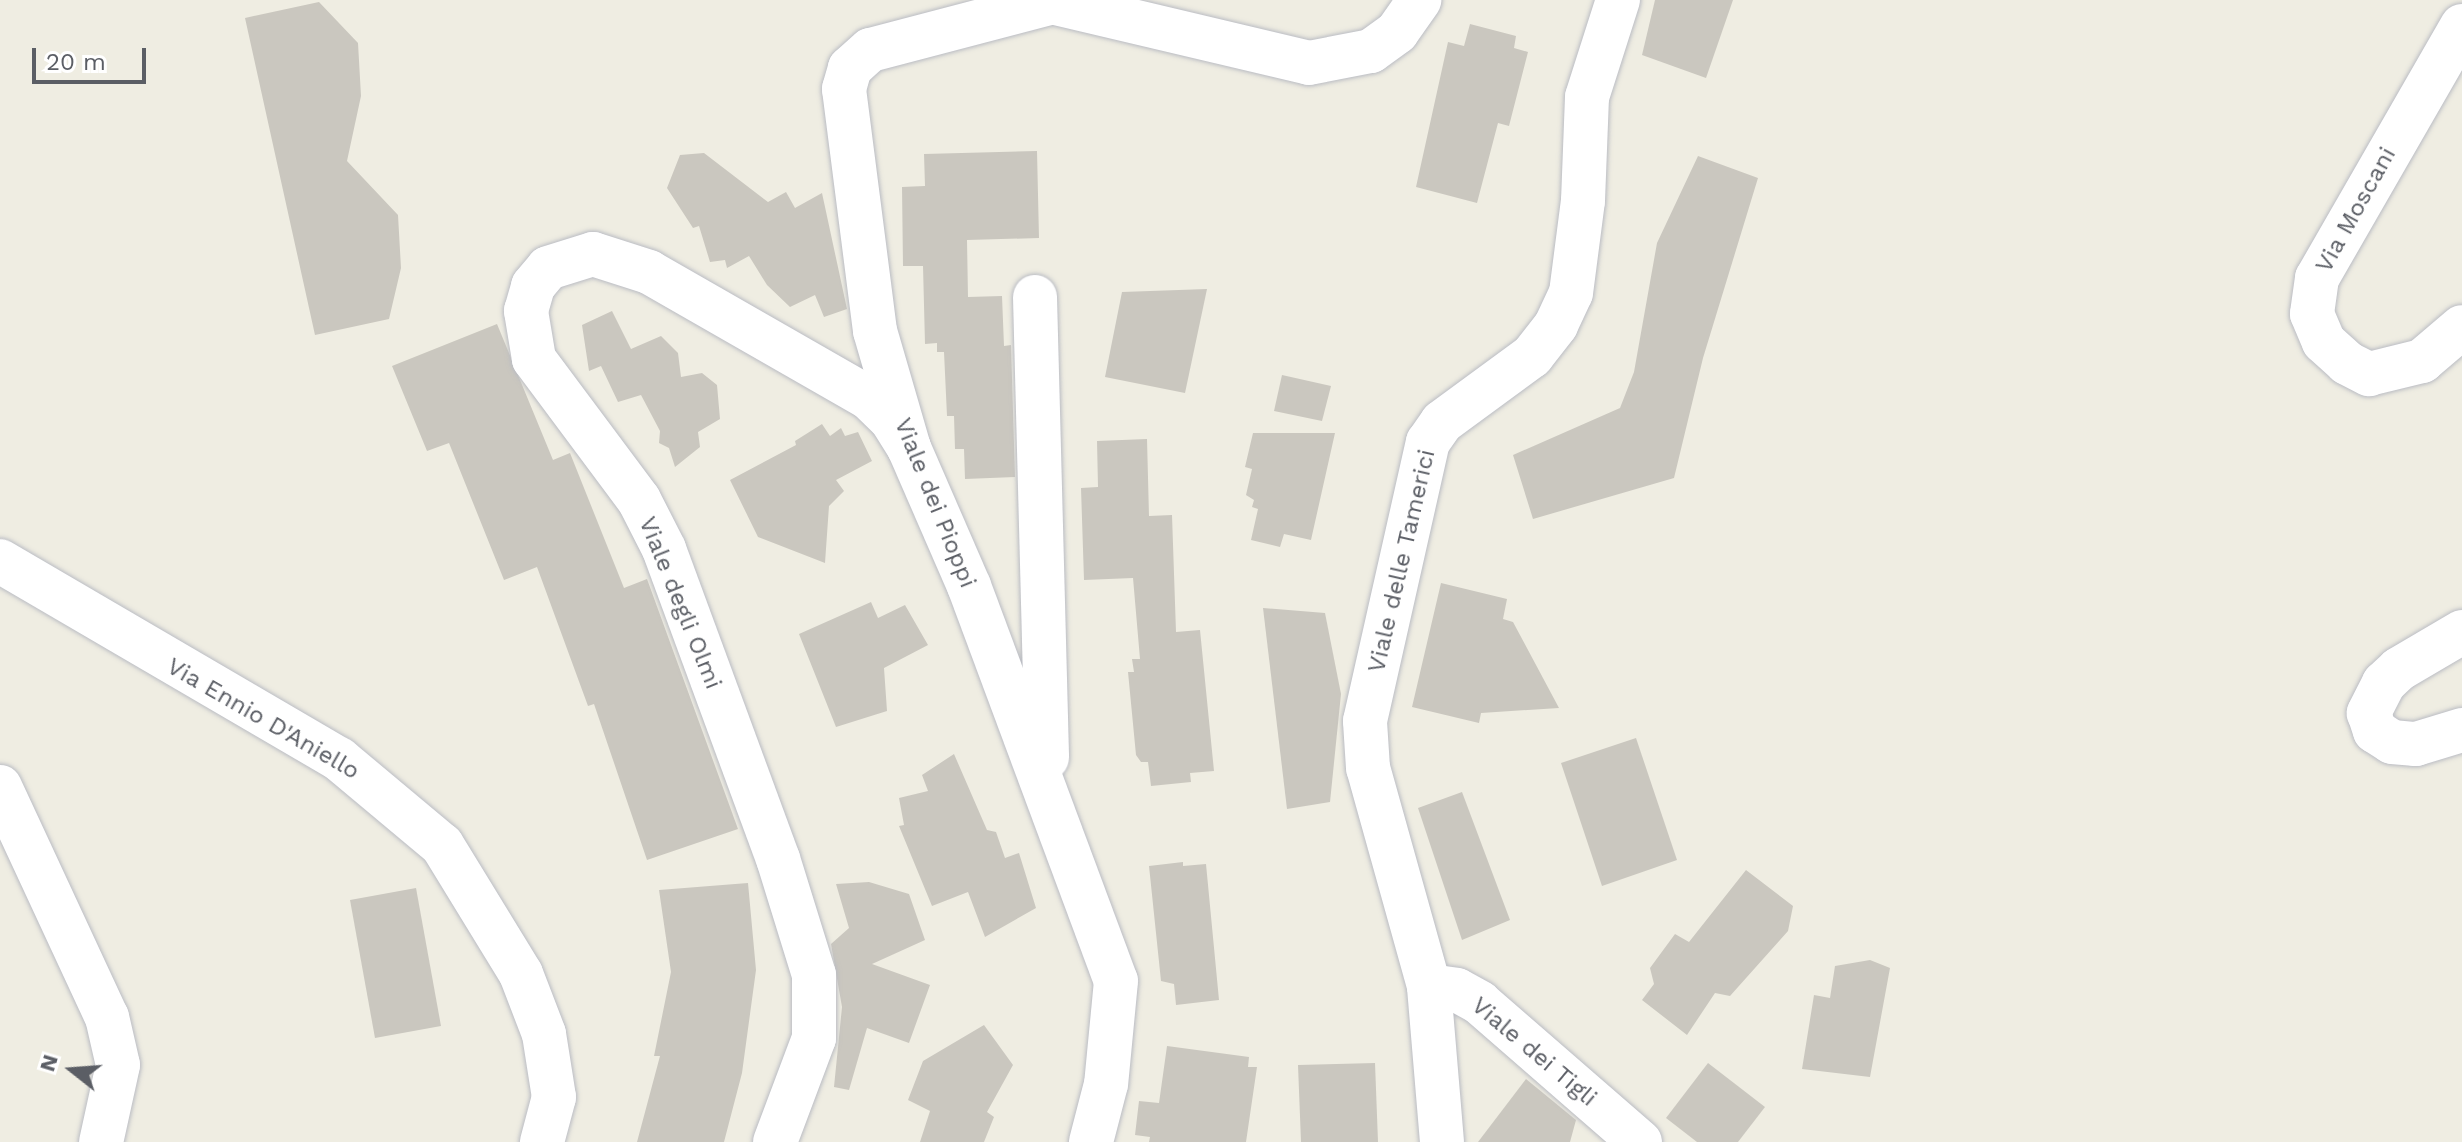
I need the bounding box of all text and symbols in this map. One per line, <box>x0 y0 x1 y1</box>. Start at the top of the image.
scale bar <box>36 32 150 82</box>
text: 20 m <box>46 48 106 76</box>
street label: Via Moscani <box>2310 142 2402 278</box>
street label: Viale dei Pioppi <box>888 414 982 592</box>
street label: Viale delle Tamerici <box>1362 446 1442 676</box>
street label: Viale degli Olmi <box>632 513 728 693</box>
street label: Via Ennio D'Aniello <box>161 652 365 786</box>
street label: Viale dei Tigli <box>1465 991 1603 1113</box>
north arrow <box>32 1030 112 1110</box>
text: N <box>34 1051 63 1074</box>

